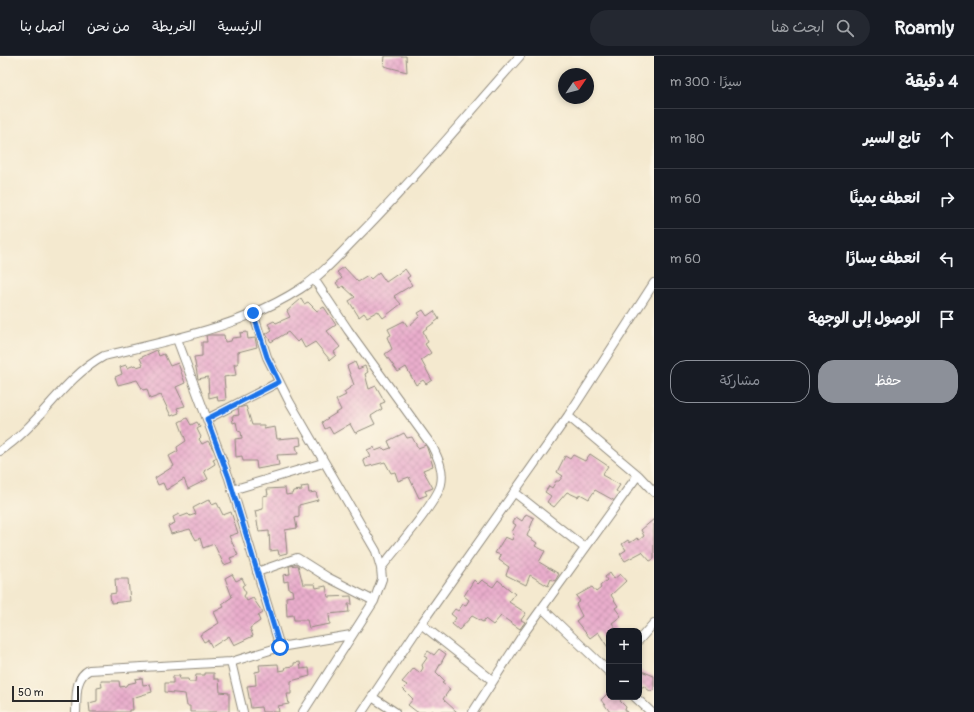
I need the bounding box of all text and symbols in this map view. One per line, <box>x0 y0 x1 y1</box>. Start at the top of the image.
search box <box>590 10 870 46</box>
text: Roamly <box>894 16 954 40</box>
icon: search <box>834 17 856 39</box>
text: اتصل بنا <box>20 18 65 35</box>
text: من نحن <box>87 18 130 35</box>
text: الخريطة <box>152 18 196 35</box>
text: الرئيسية <box>218 18 262 35</box>
text: ابحث هنا <box>771 18 824 37</box>
north arrow <box>558 68 594 104</box>
text: 4 دقيقة <box>905 71 958 92</box>
text: سيرًا · 300 m <box>670 74 742 90</box>
icon: ahead <box>936 128 958 150</box>
text: تابع السير <box>863 129 920 148</box>
text: 180 m <box>670 131 705 147</box>
icon: right <box>936 188 958 210</box>
text: انعطف يمينًا <box>850 189 920 208</box>
text: 60 m <box>670 191 701 207</box>
icon: left <box>936 248 958 270</box>
text: انعطف يسارًا <box>846 249 920 268</box>
text: 60 m <box>670 251 701 267</box>
route end <box>244 304 262 322</box>
icon: arrive <box>936 308 958 330</box>
text: الوصول إلى الوجهة <box>808 309 920 328</box>
button: مشاركة <box>670 360 810 403</box>
button: حفظ <box>818 360 958 403</box>
map controls <box>606 628 642 700</box>
button: + <box>606 628 642 664</box>
route start <box>271 638 289 656</box>
button: − <box>606 664 642 700</box>
scale bar <box>12 684 79 703</box>
text: 50 m <box>18 686 44 699</box>

